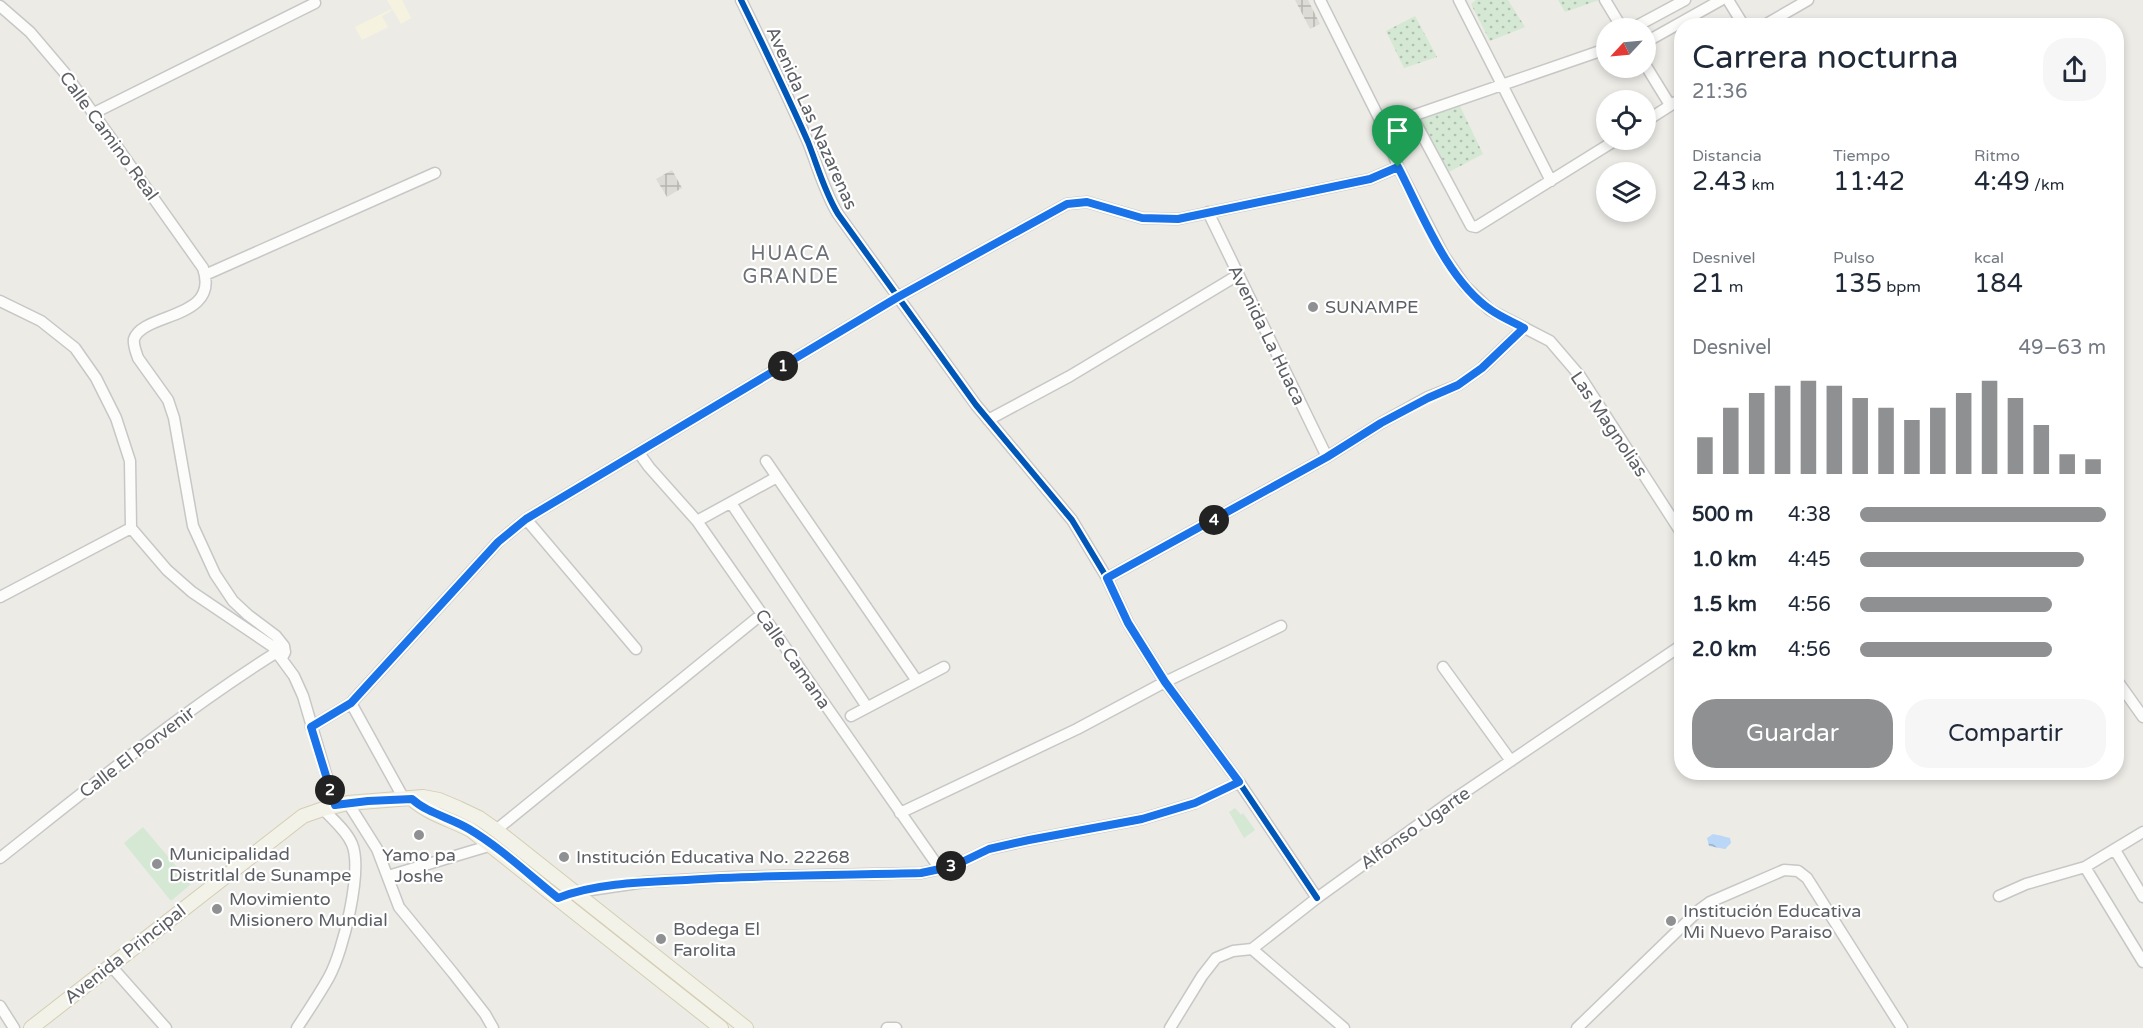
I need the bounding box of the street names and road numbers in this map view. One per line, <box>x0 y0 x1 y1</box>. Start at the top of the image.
street label: Avenida Las Nazarenas <box>762 23 862 213</box>
street label: Calle Camino Real <box>55 67 163 205</box>
street label: Avenida La Huaca <box>1224 261 1310 409</box>
street label: Las Magnolias <box>1566 367 1652 481</box>
street label: Calle Camana <box>750 605 836 713</box>
street label: Calle El Porvenir <box>75 701 199 803</box>
street label: Alfonso Ugarte <box>1356 782 1474 874</box>
street label: Avenida Principal <box>60 900 190 1008</box>

